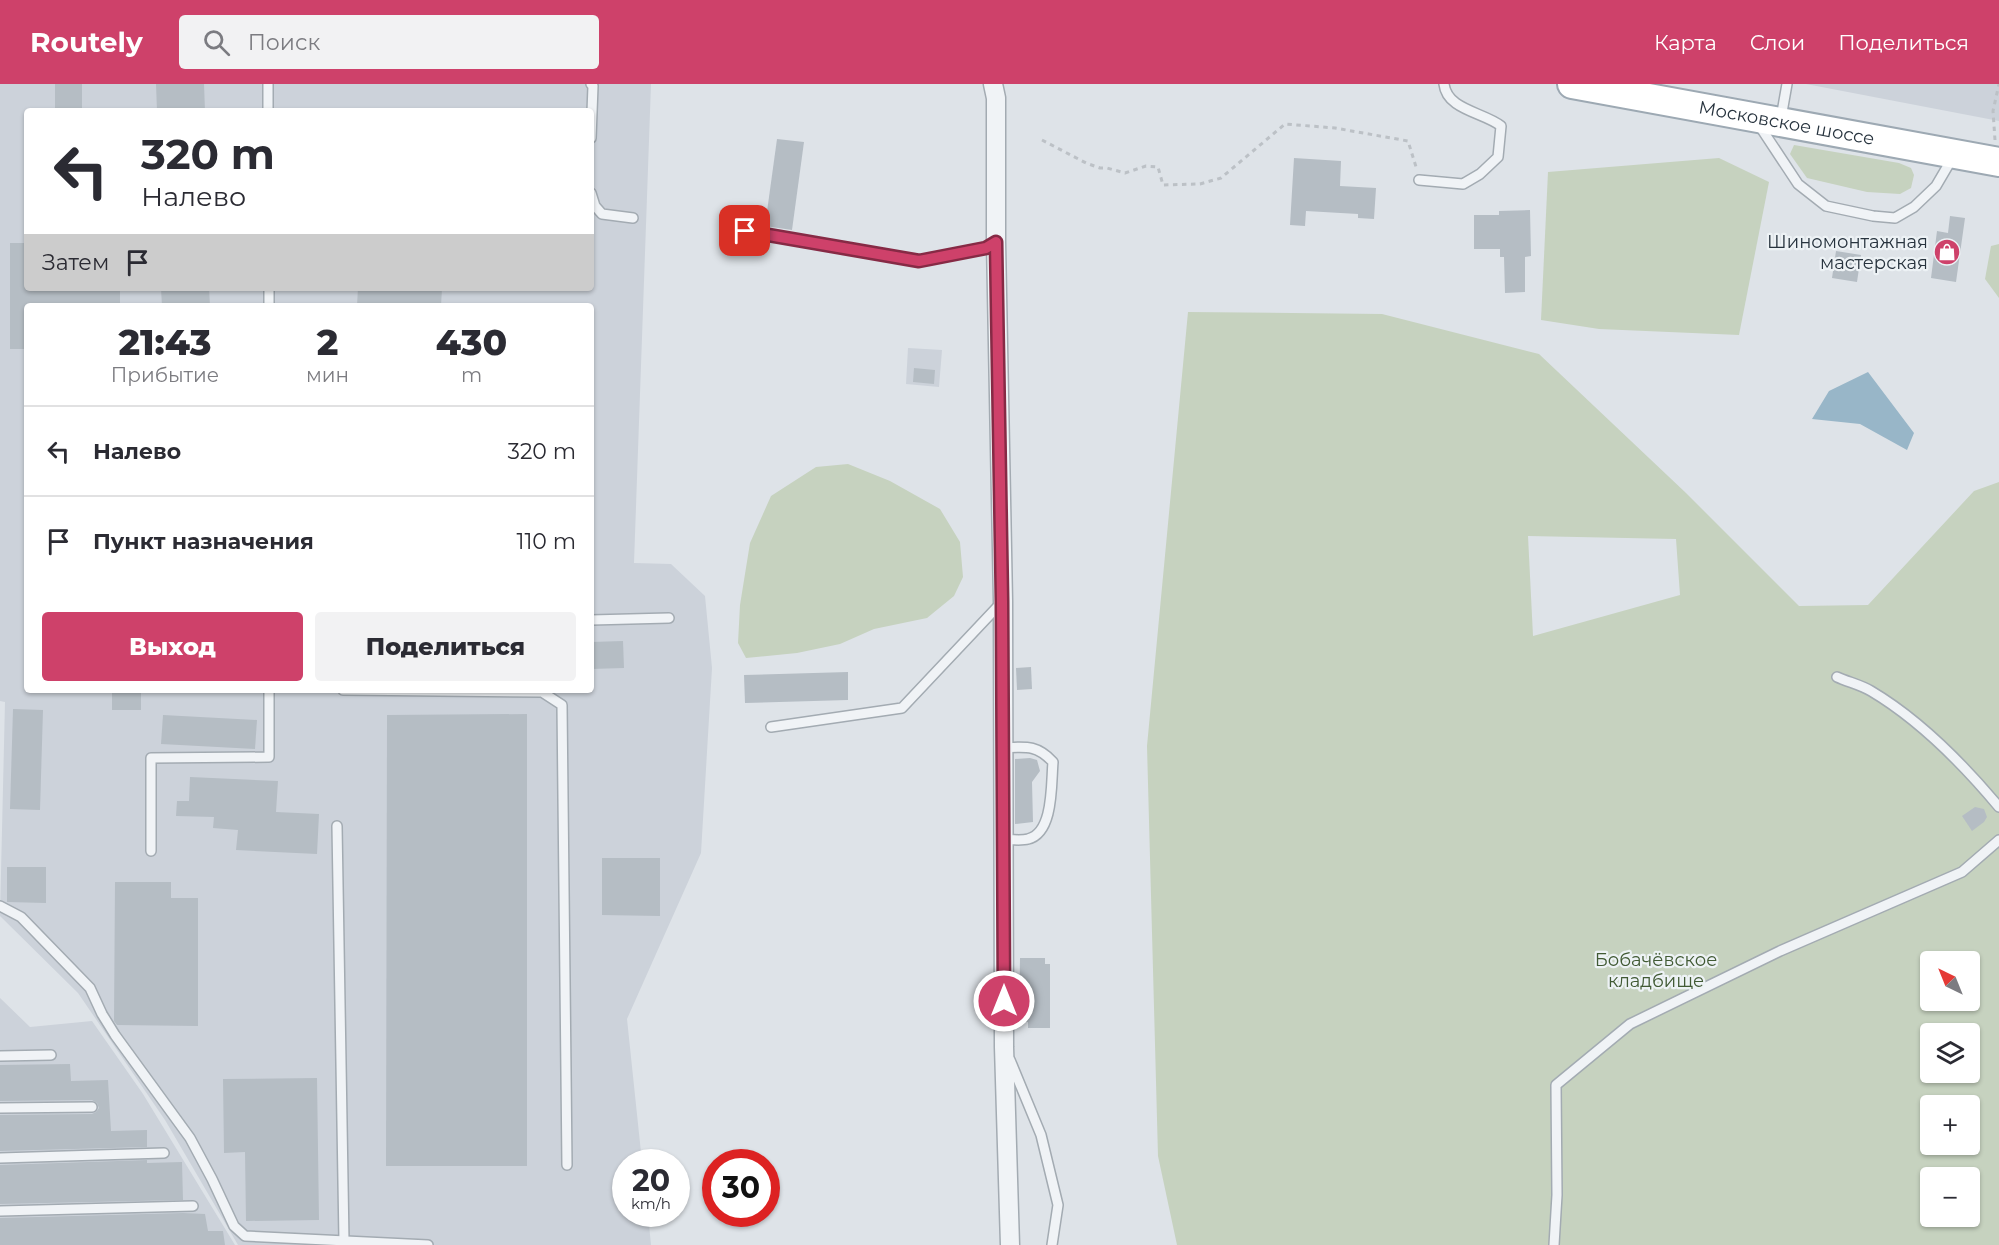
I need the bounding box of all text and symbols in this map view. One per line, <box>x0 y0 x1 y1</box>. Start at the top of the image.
search box <box>179 15 599 69</box>
text: Routely <box>30 25 143 59</box>
icon: search <box>200 26 233 59</box>
text: Поиск <box>248 29 320 56</box>
text: Карта <box>1654 30 1717 55</box>
text: Слои <box>1750 30 1805 55</box>
text: Поделиться <box>1838 30 1969 55</box>
street label: Московское шоссе <box>1697 96 1876 150</box>
text: 320 m <box>141 128 275 180</box>
icon: left <box>42 132 120 210</box>
text: Налево <box>141 180 246 213</box>
pin <box>719 205 770 256</box>
icon: arrive <box>728 214 761 247</box>
place label: Шиномонтажная мастерская <box>1767 231 1928 274</box>
shop icon: Шиномонтажная мастерская <box>1932 237 1962 267</box>
icon: arrive <box>121 246 154 279</box>
text: Затем <box>42 249 109 276</box>
text: 21:43 <box>118 320 212 364</box>
text: 2 <box>317 320 338 364</box>
text: 430 <box>436 320 507 364</box>
text: Прибытие <box>111 363 219 387</box>
text: мин <box>306 363 349 387</box>
text: m <box>461 363 482 387</box>
icon: left <box>42 435 75 468</box>
text: Налево <box>93 438 181 465</box>
text: 320 m <box>508 438 576 465</box>
icon: arrive <box>42 525 75 558</box>
text: Пункт назначения <box>93 528 314 555</box>
text: 110 m <box>516 528 576 555</box>
button: Выход <box>42 612 303 681</box>
button: Поделиться <box>315 612 576 681</box>
park label: Бобачёвское кладбище <box>1595 949 1717 992</box>
north arrow <box>1920 951 1980 1011</box>
map controls <box>1920 951 1980 1227</box>
position arrow <box>972 969 1036 1033</box>
button: layers <box>1920 1023 1980 1083</box>
button: + <box>1920 1095 1980 1155</box>
speed limit sign: 30 <box>702 1149 780 1227</box>
text: 20 <box>632 1162 670 1199</box>
button: − <box>1920 1167 1980 1227</box>
text: km/h <box>631 1194 671 1213</box>

